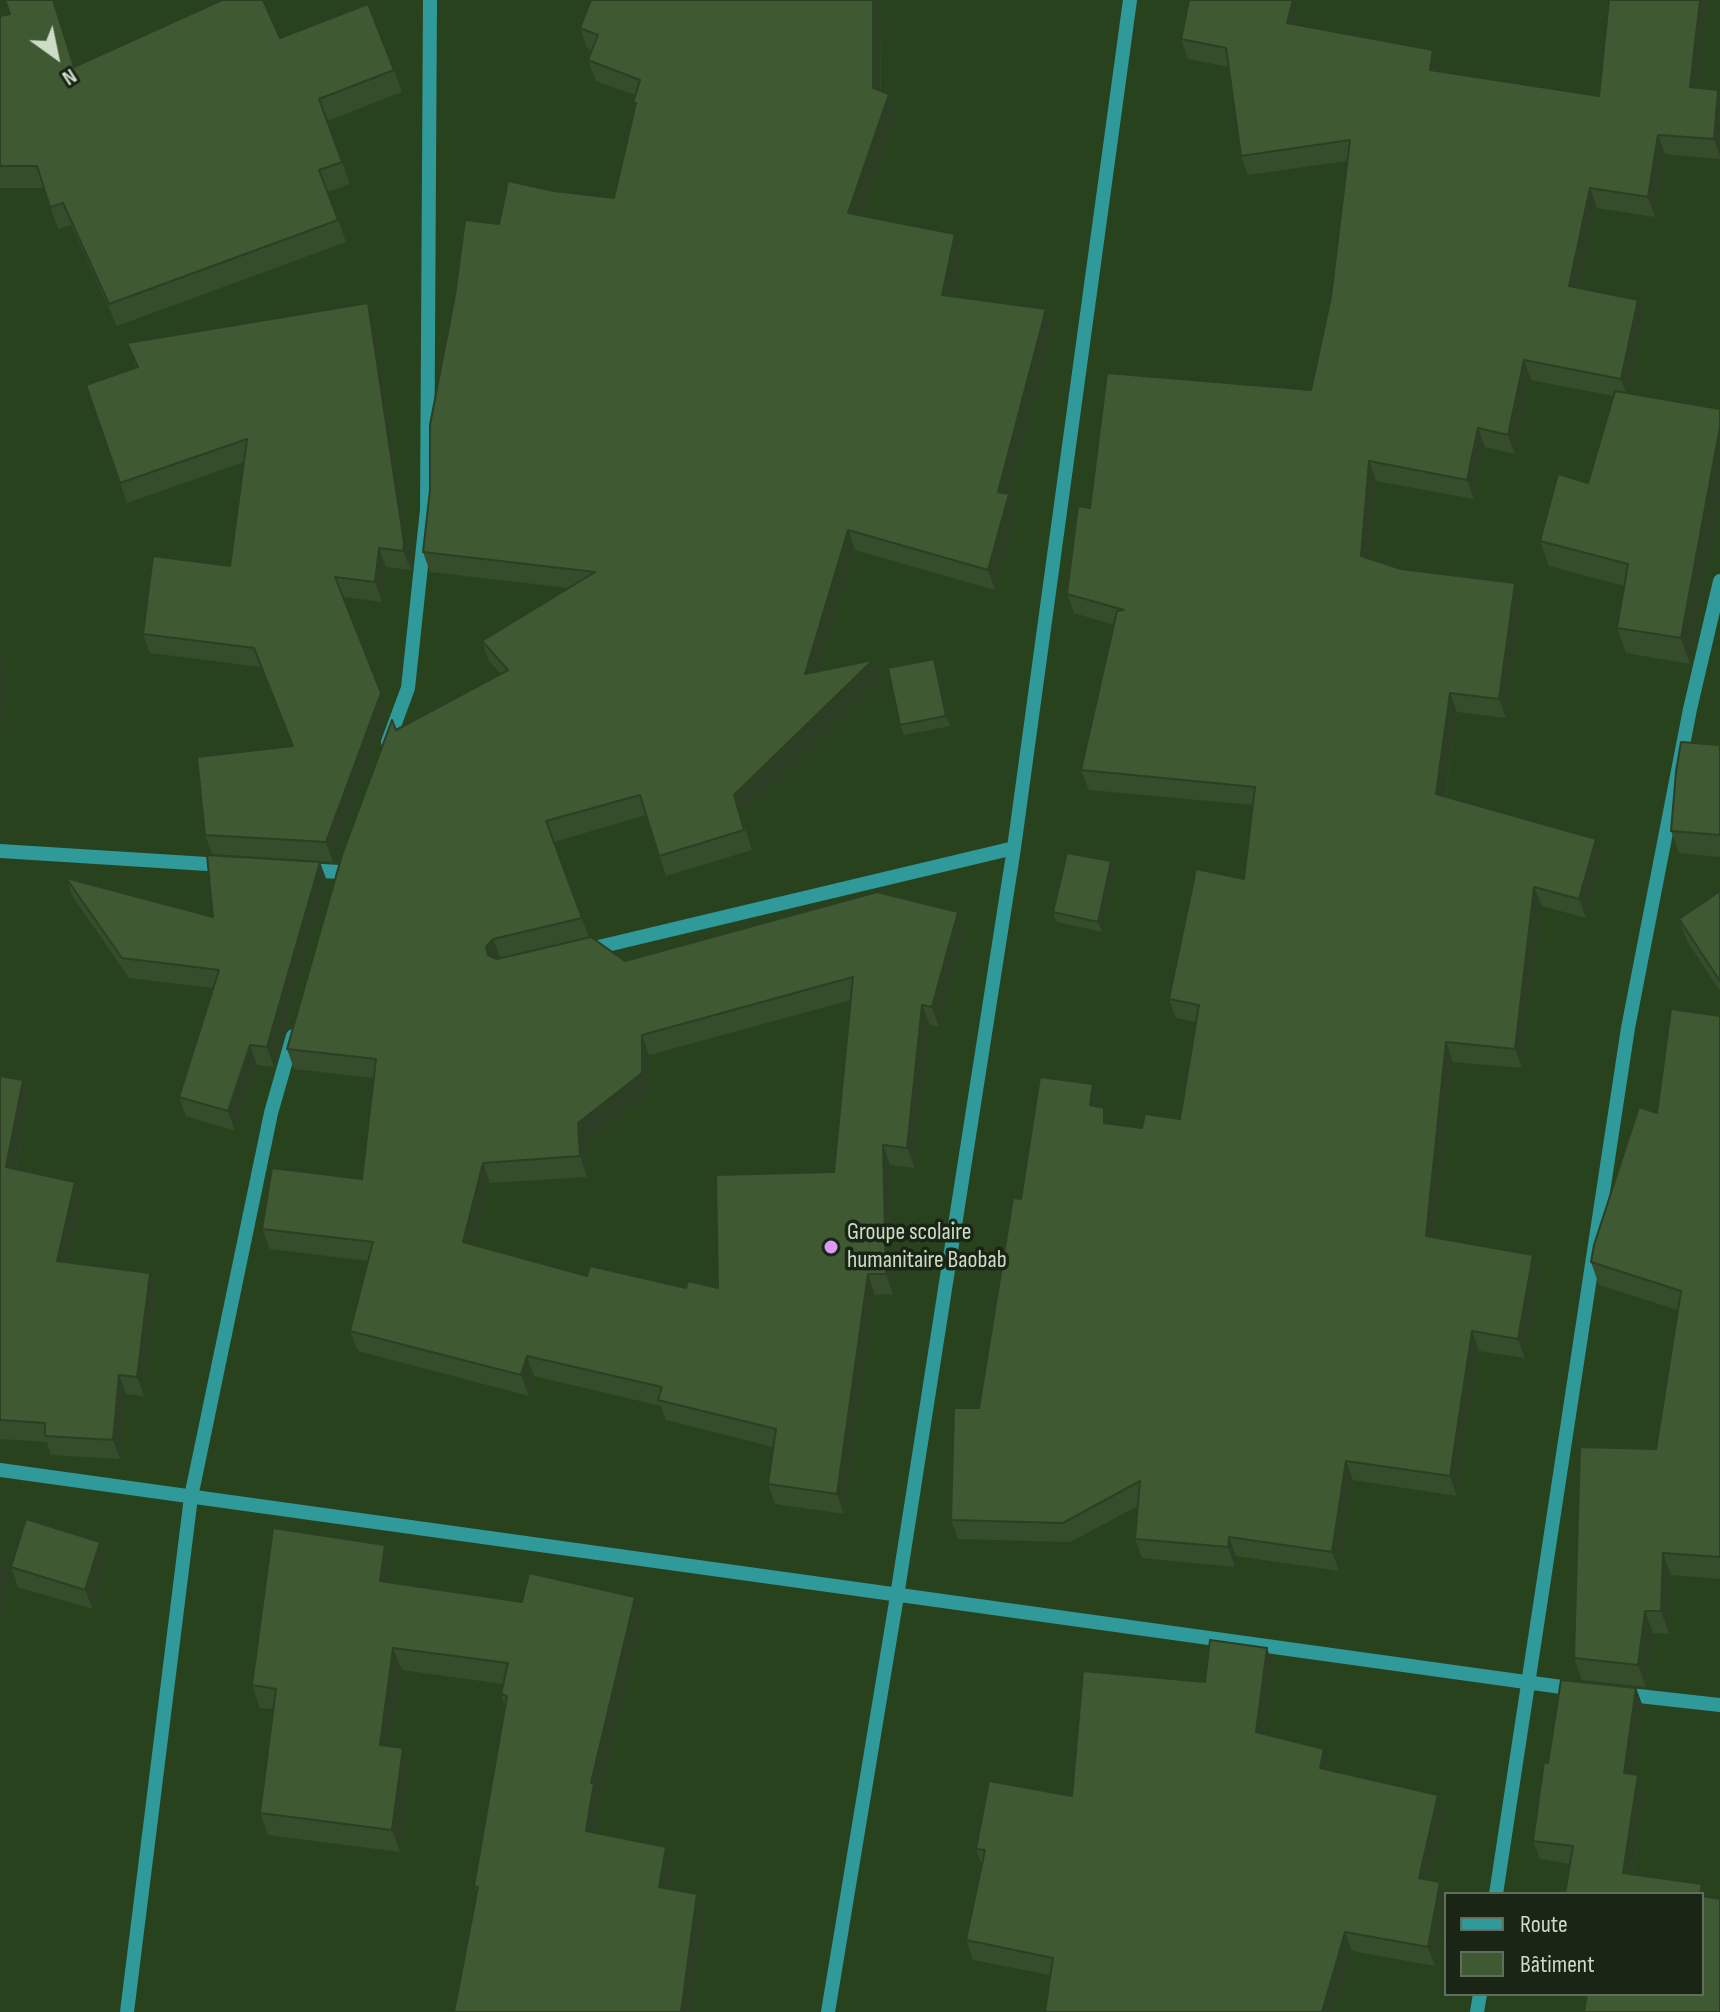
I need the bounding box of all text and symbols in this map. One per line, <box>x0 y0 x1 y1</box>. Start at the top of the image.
north arrow <box>16 16 96 96</box>
text: N <box>57 62 82 91</box>
place label: Groupe scolaire humanitaire Baobab <box>847 1219 1007 1275</box>
marker: Groupe scolaire humanitaire Baobab <box>822 1238 840 1256</box>
legend <box>1444 1892 1704 1996</box>
text: Route <box>1520 1910 1568 1939</box>
text: Bâtiment <box>1520 1950 1595 1979</box>

